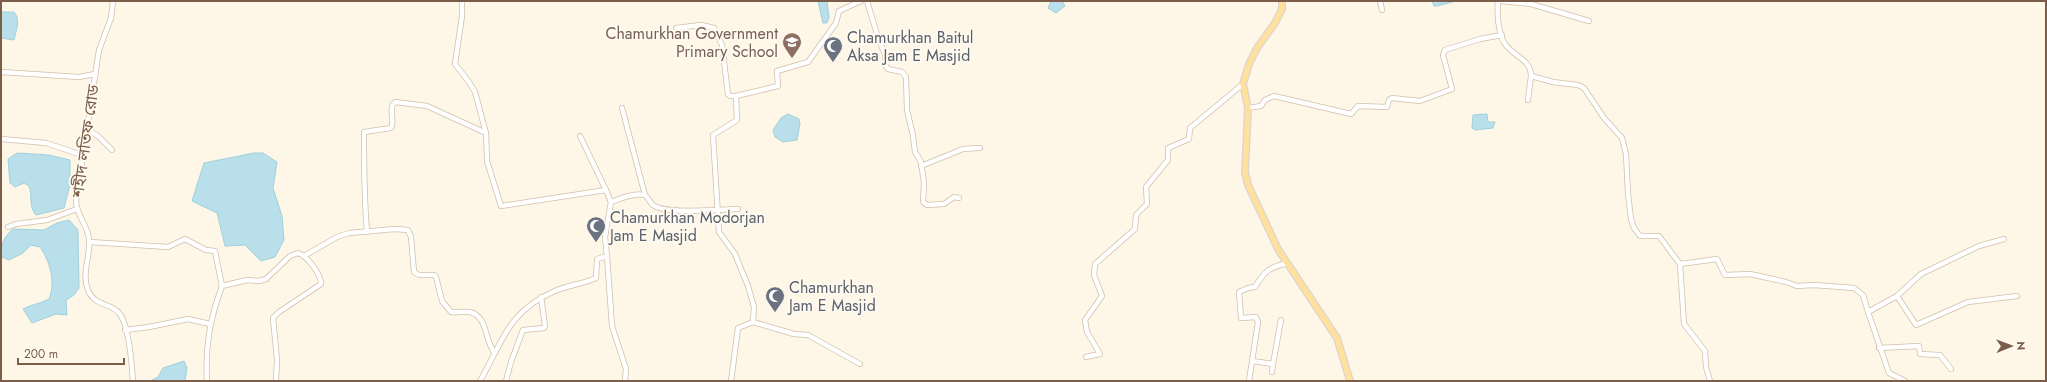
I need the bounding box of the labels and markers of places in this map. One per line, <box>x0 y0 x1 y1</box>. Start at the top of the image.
place label: Chamurkhan Government Primary School <box>605 22 778 63</box>
place label: Chamurkhan Baitul Aksa Jam E Masjid <box>847 26 973 67</box>
school or university icon: Chamurkhan Government Primary School <box>781 31 803 59</box>
mosque icon: Chamurkhan Baitul Aksa Jam E Masjid <box>822 35 844 63</box>
place label: Chamurkhan Modorjan Jam E Masjid <box>608 206 765 247</box>
mosque icon: Chamurkhan Modorjan Jam E Masjid <box>585 215 607 243</box>
place label: Chamurkhan Jam E Masjid <box>787 276 876 317</box>
mosque icon: Chamurkhan Jam E Masjid <box>764 285 786 313</box>

